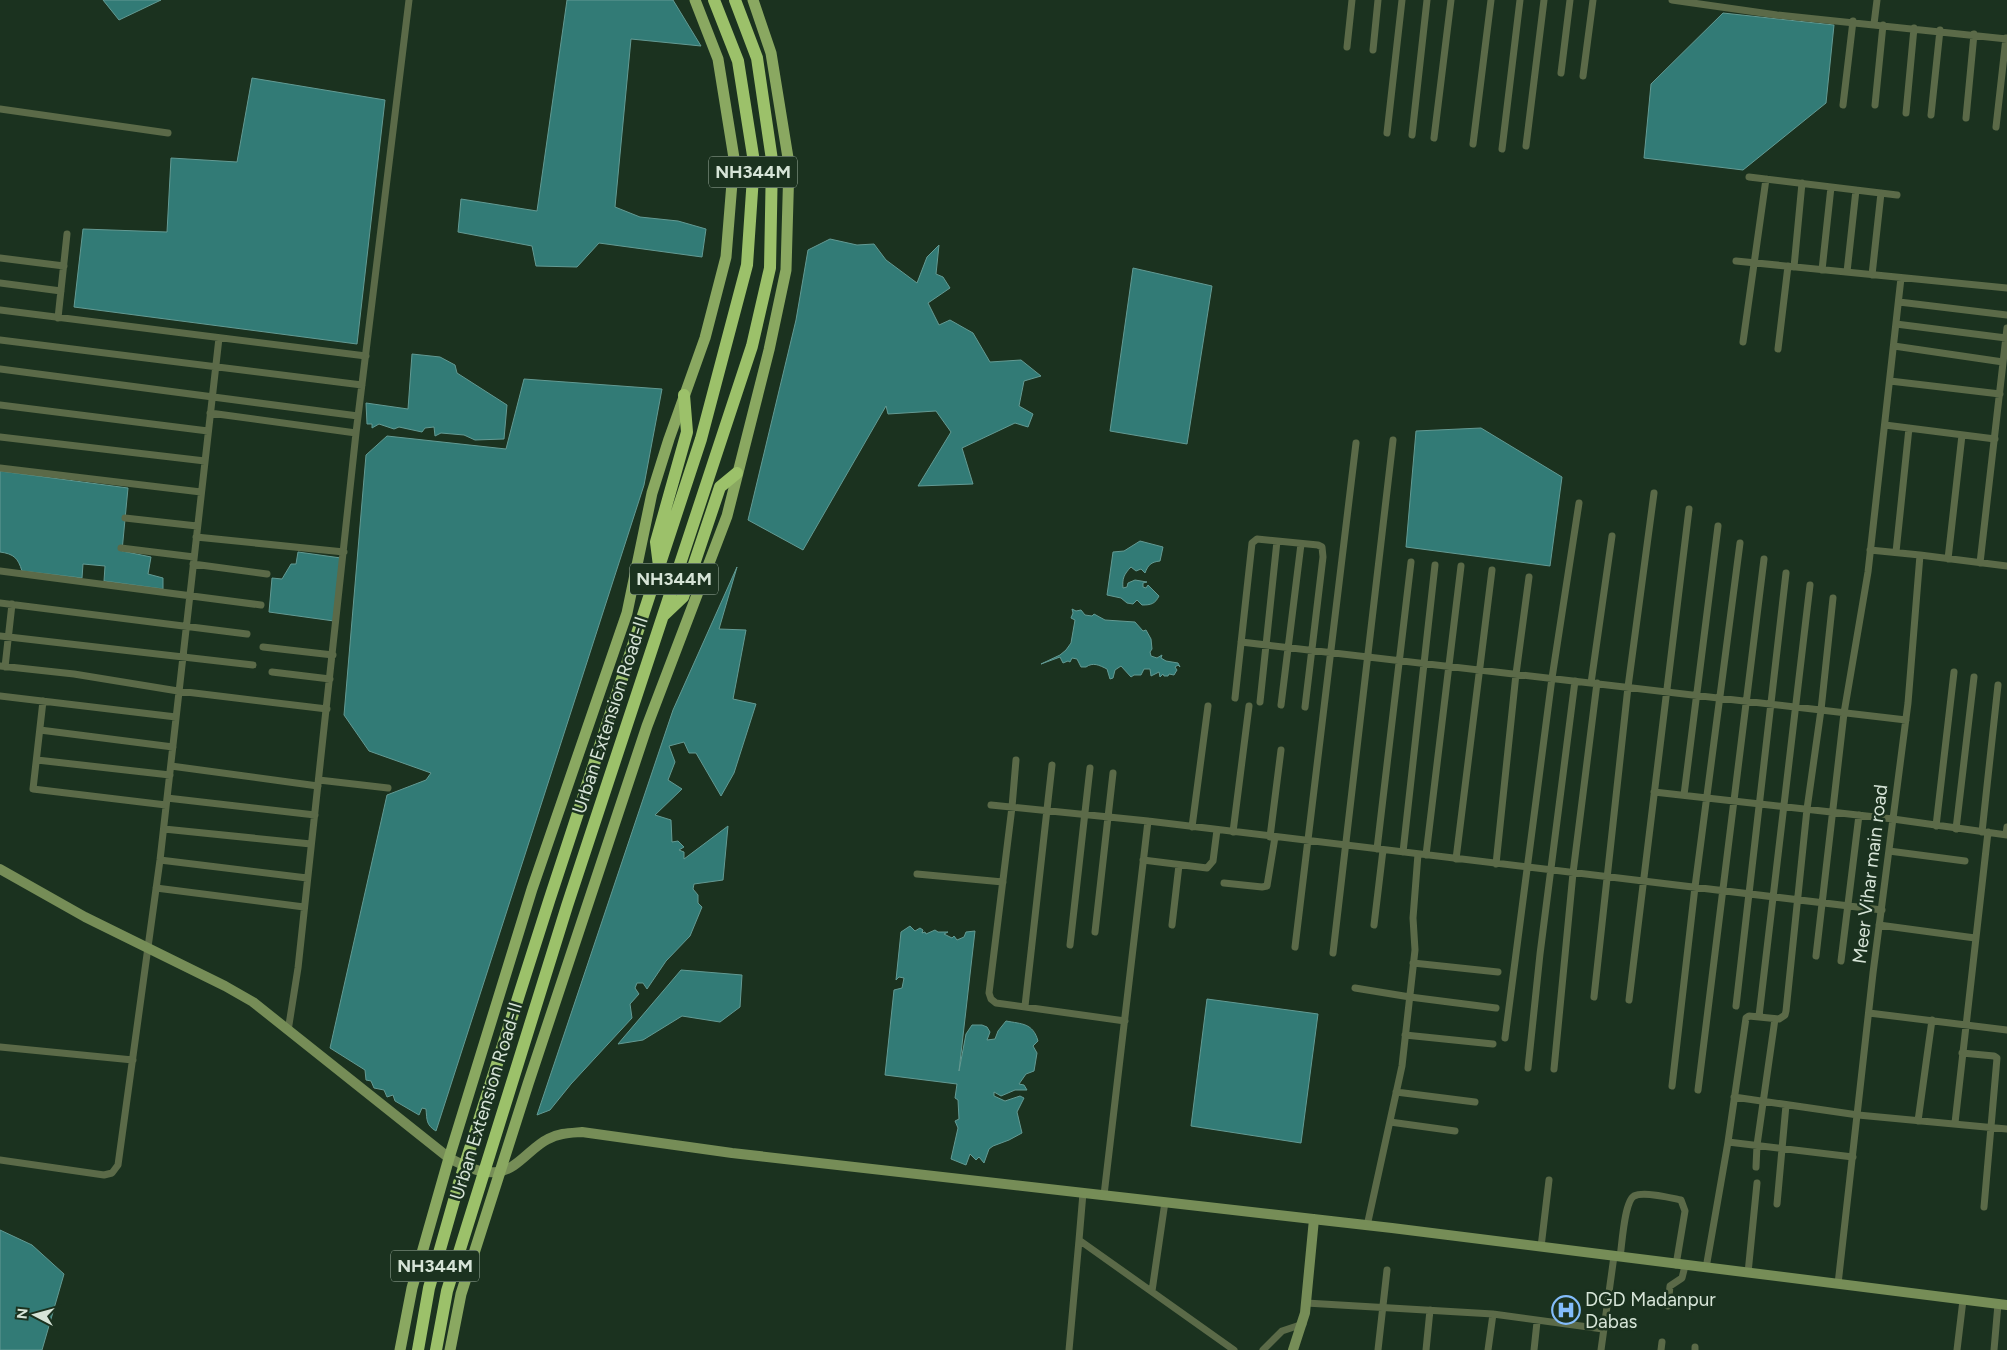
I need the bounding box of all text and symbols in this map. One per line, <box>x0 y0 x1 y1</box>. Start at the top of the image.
road number: NH344M <box>709 156 797 188</box>
road number: NH344M <box>630 564 718 594</box>
street label: Urban Extension Road-II <box>567 614 653 816</box>
street label: Meer Vihar main road <box>1848 783 1892 965</box>
street label: Urban Extension Road-II <box>445 999 527 1203</box>
road number: NH344M <box>391 1250 479 1282</box>
place label: DGD Madanpur Dabas <box>1585 1288 1716 1333</box>
north arrow <box>10 1290 60 1340</box>
hospital icon: DGD Madanpur Dabas <box>1551 1295 1581 1325</box>
text: N <box>14 1307 32 1320</box>

